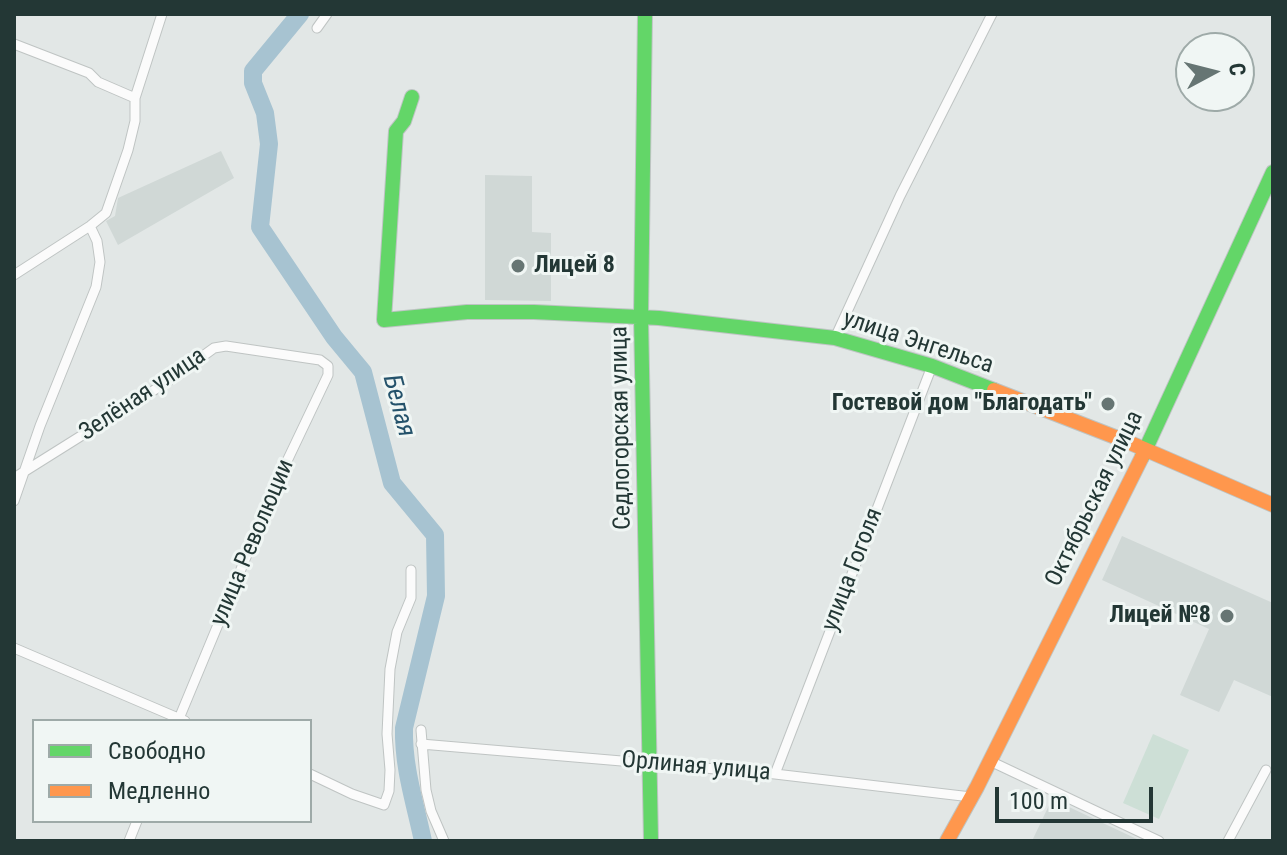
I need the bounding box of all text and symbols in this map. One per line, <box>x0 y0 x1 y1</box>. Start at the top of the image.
north arrow <box>1175 32 1255 112</box>
text: С <box>1224 62 1251 77</box>
place label: Лицей 8 <box>534 252 615 280</box>
marker: Лицей 8 <box>509 257 527 275</box>
street label: улица Энгельса <box>839 305 997 381</box>
street label: Седлогорская улица <box>606 326 638 530</box>
street label: Зелёная улица <box>74 342 212 448</box>
water label: Белая <box>375 372 421 440</box>
place label: Гостевой дом "Благодать" <box>832 390 1092 418</box>
marker: Гостевой дом "Благодать" <box>1099 395 1117 413</box>
street label: Октябрьская улица <box>1040 407 1150 591</box>
street label: улица Революции <box>205 455 301 631</box>
street label: улица Гоголя <box>816 504 890 636</box>
place label: Лицей №8 <box>1109 602 1211 630</box>
marker: Лицей №8 <box>1218 607 1236 625</box>
legend <box>32 719 312 823</box>
text: Свободно <box>108 737 206 765</box>
street label: Орлиная улица <box>620 746 772 788</box>
scale bar <box>999 771 1157 821</box>
text: Медленно <box>108 777 210 805</box>
text: 100 m <box>1009 787 1068 815</box>

